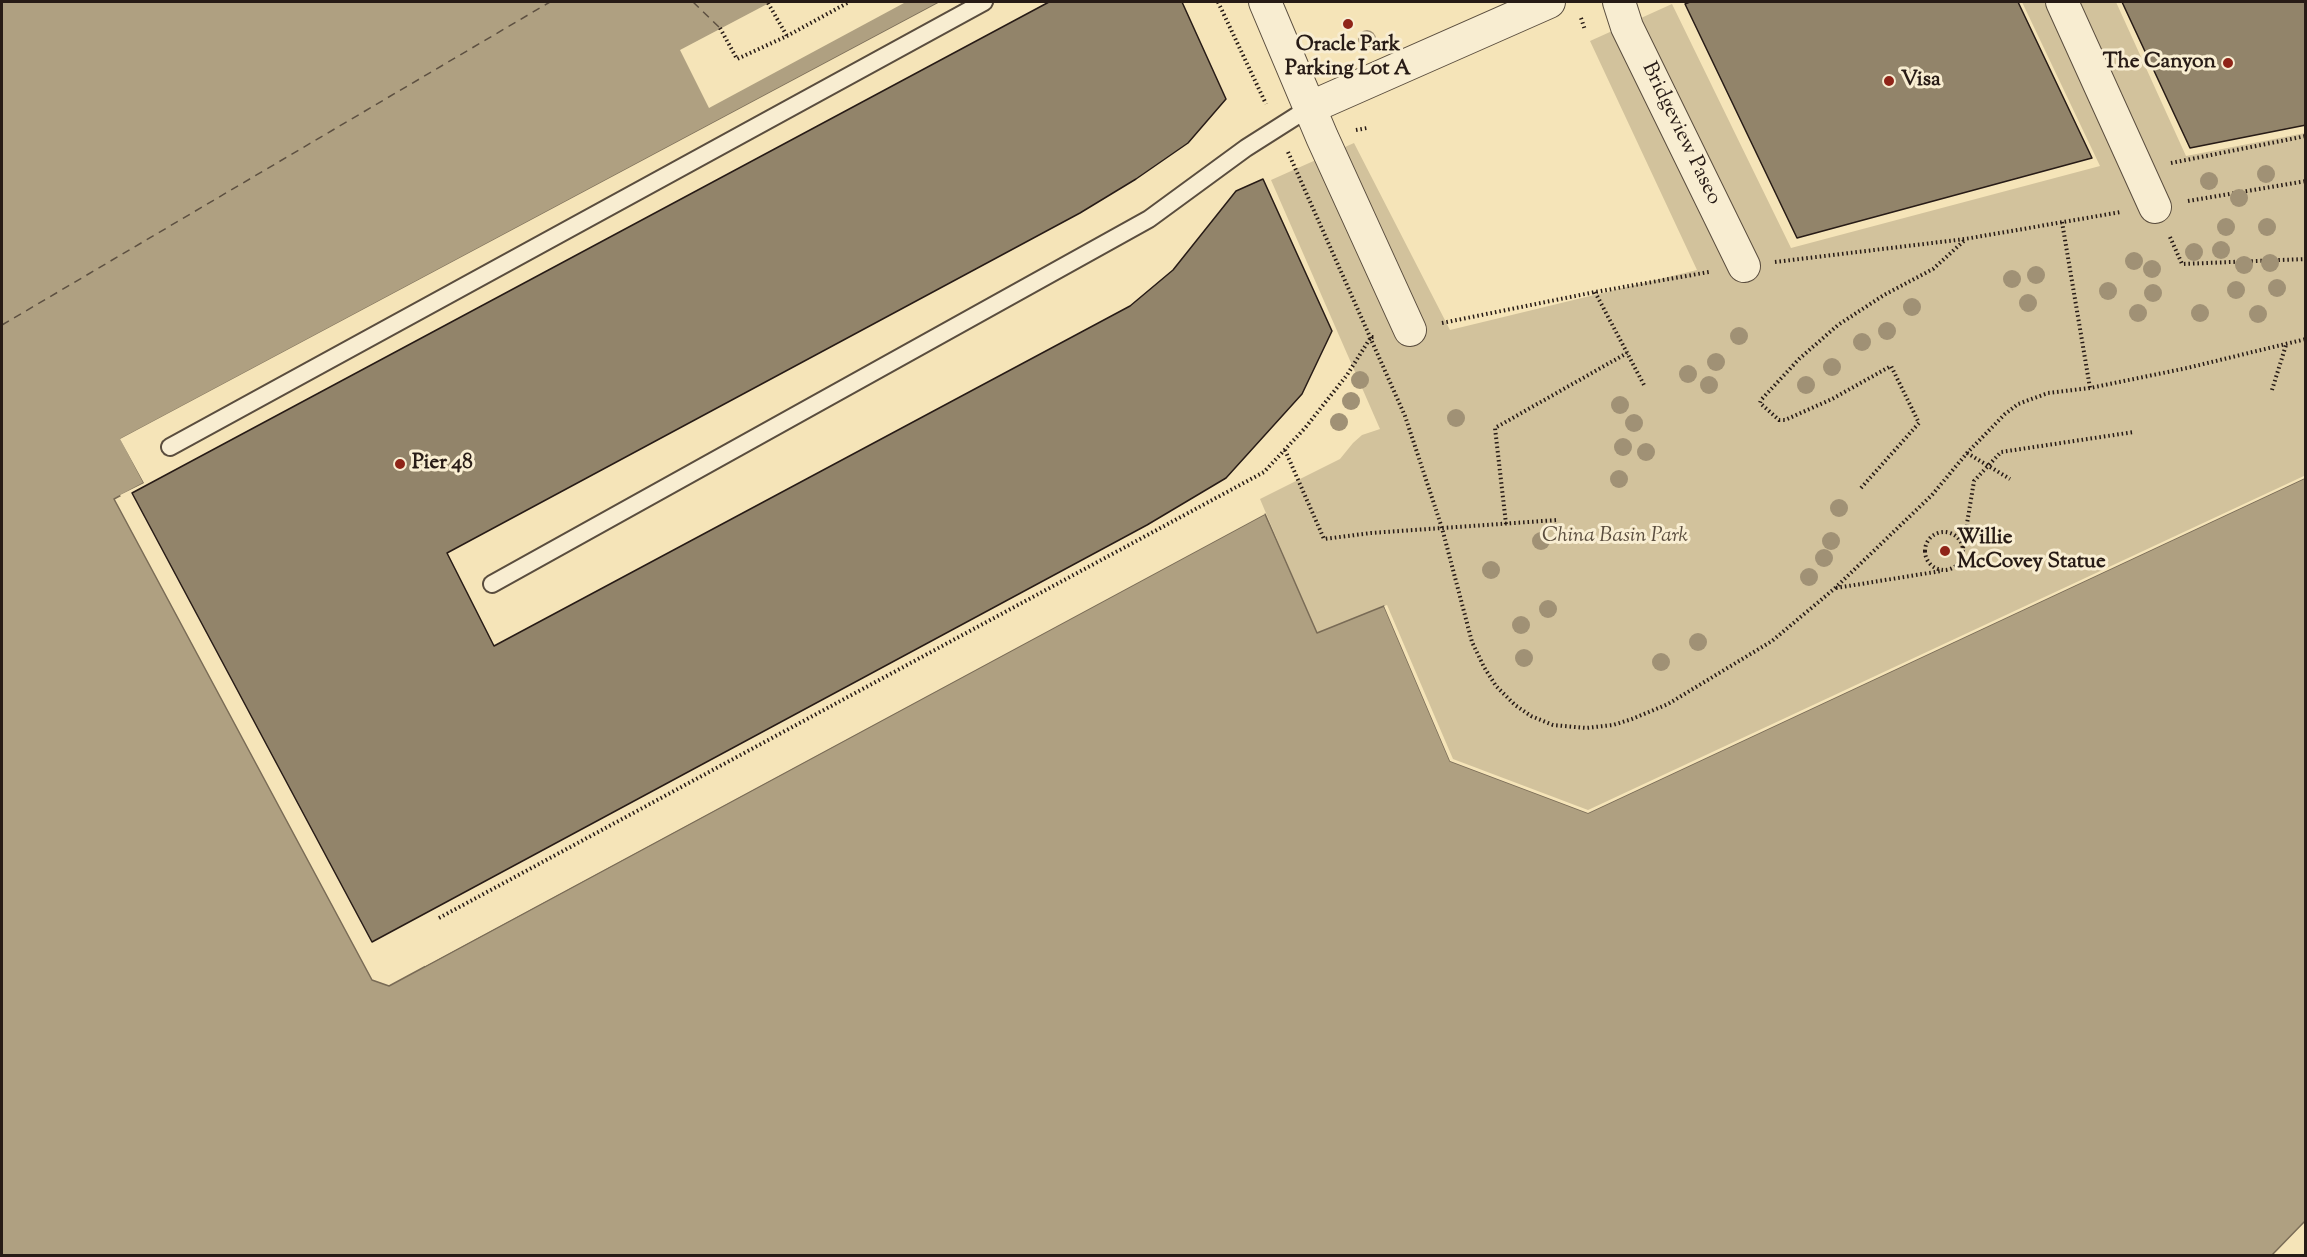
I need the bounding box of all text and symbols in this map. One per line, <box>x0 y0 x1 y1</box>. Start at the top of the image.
marker: Oracle Park Parking Lot A <box>1341 17 1355 31</box>
place label: Oracle Park Parking Lot A <box>1285 33 1411 83</box>
place label: The Canyon <box>2103 50 2216 76</box>
marker: The Canyon <box>2221 56 2235 70</box>
street label: Bridgeview Paseo <box>1635 59 1725 209</box>
place label: Visa <box>1901 68 1941 94</box>
marker: Visa <box>1882 74 1896 88</box>
place label: Pier 48 <box>412 451 473 477</box>
marker: Pier 48 <box>393 457 407 471</box>
park label: China Basin Park <box>1542 524 1688 550</box>
place label: Willie McCovey Statue <box>1957 526 2106 576</box>
marker: Willie McCovey Statue <box>1938 544 1952 558</box>

